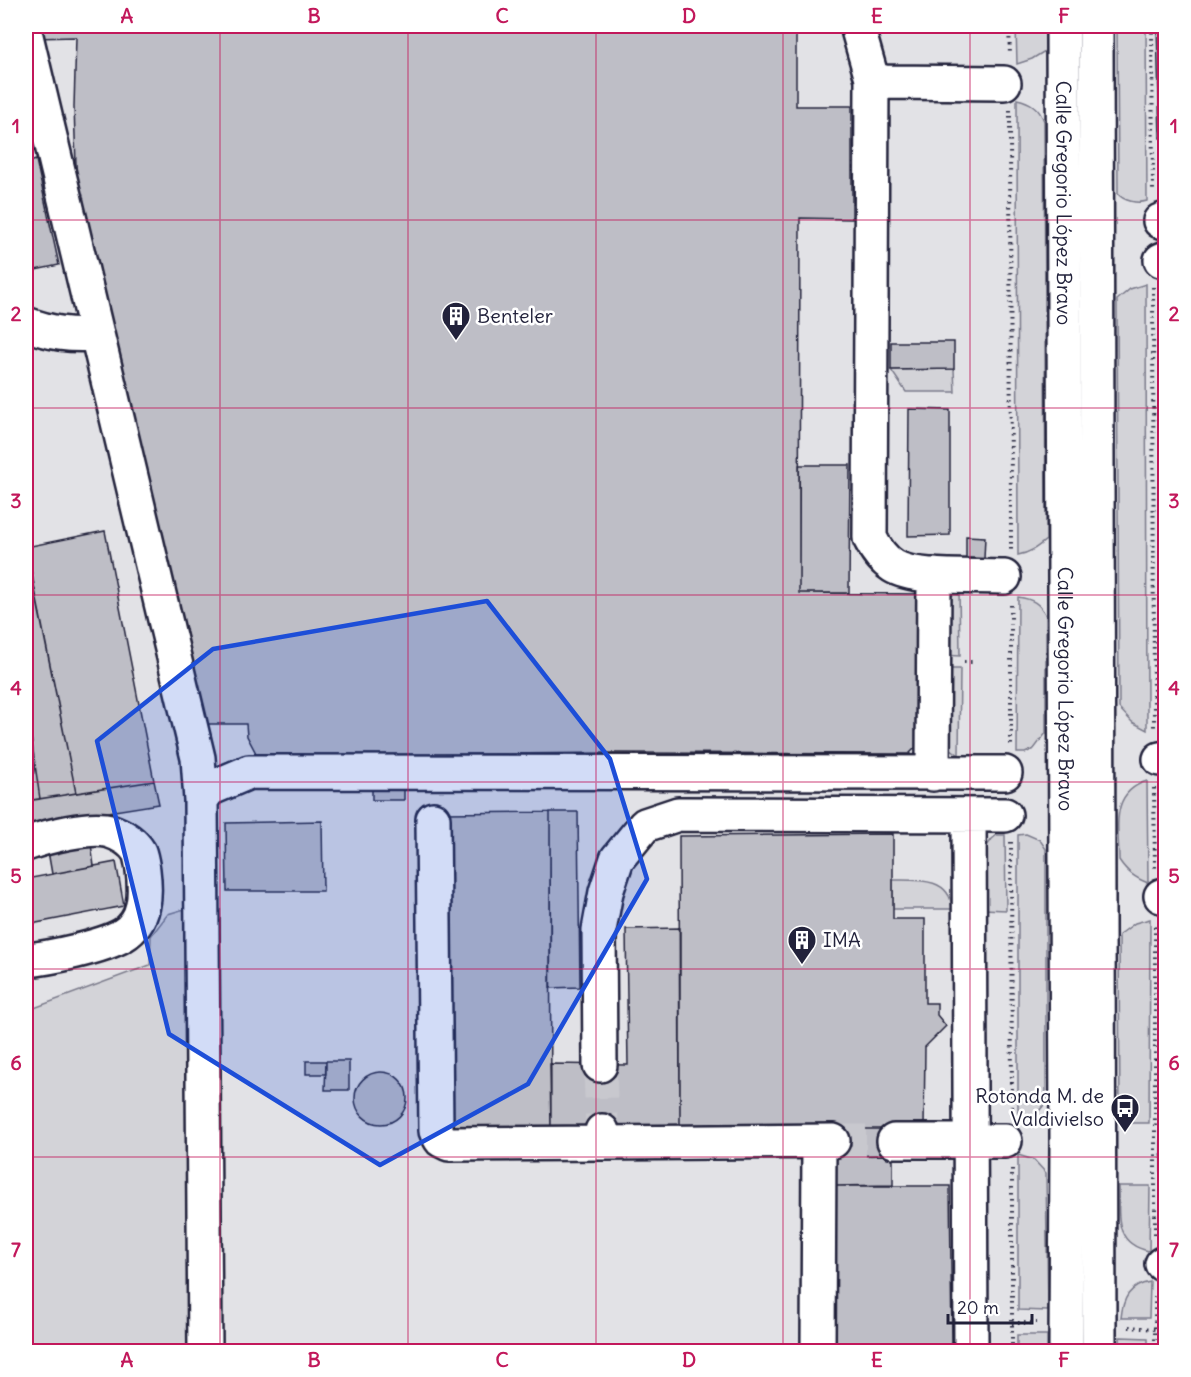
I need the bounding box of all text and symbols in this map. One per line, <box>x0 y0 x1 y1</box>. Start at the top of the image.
text: A <box>121 3 134 28</box>
text: B <box>307 3 321 28</box>
text: C <box>495 3 509 28</box>
text: D <box>682 3 696 28</box>
text: E <box>871 3 883 28</box>
text: F <box>1058 3 1070 28</box>
street label: Calle Gregorio López Bravo <box>1051 81 1077 325</box>
text: 1 <box>12 113 20 138</box>
text: 1 <box>1170 113 1178 138</box>
building icon: Benteler <box>440 300 472 342</box>
text: 2 <box>11 301 22 326</box>
text: 2 <box>1169 301 1180 326</box>
place label: Benteler <box>477 303 553 328</box>
text: 3 <box>10 488 22 513</box>
text: 3 <box>1168 488 1180 513</box>
street label: Calle Gregorio López Bravo <box>1053 567 1079 811</box>
text: 4 <box>10 675 22 700</box>
text: 4 <box>1168 675 1180 700</box>
text: 5 <box>10 863 22 888</box>
text: 5 <box>1168 863 1180 888</box>
building icon: IMA <box>786 924 818 966</box>
place label: IMA <box>823 927 861 952</box>
text: 6 <box>10 1050 22 1075</box>
text: 6 <box>1168 1050 1180 1075</box>
place label: Rotonda M. de Valdivielso <box>975 1083 1104 1131</box>
bus stop icon: Rotonda M. de Valdivielso <box>1109 1092 1141 1134</box>
text: 7 <box>11 1237 21 1262</box>
text: 7 <box>1169 1237 1179 1262</box>
scale bar <box>948 1287 1032 1325</box>
text: 20 m <box>957 1296 999 1319</box>
text: A <box>121 1347 134 1372</box>
text: B <box>307 1347 321 1372</box>
text: C <box>495 1347 509 1372</box>
text: D <box>682 1347 696 1372</box>
text: E <box>871 1347 883 1372</box>
text: F <box>1058 1347 1070 1372</box>

